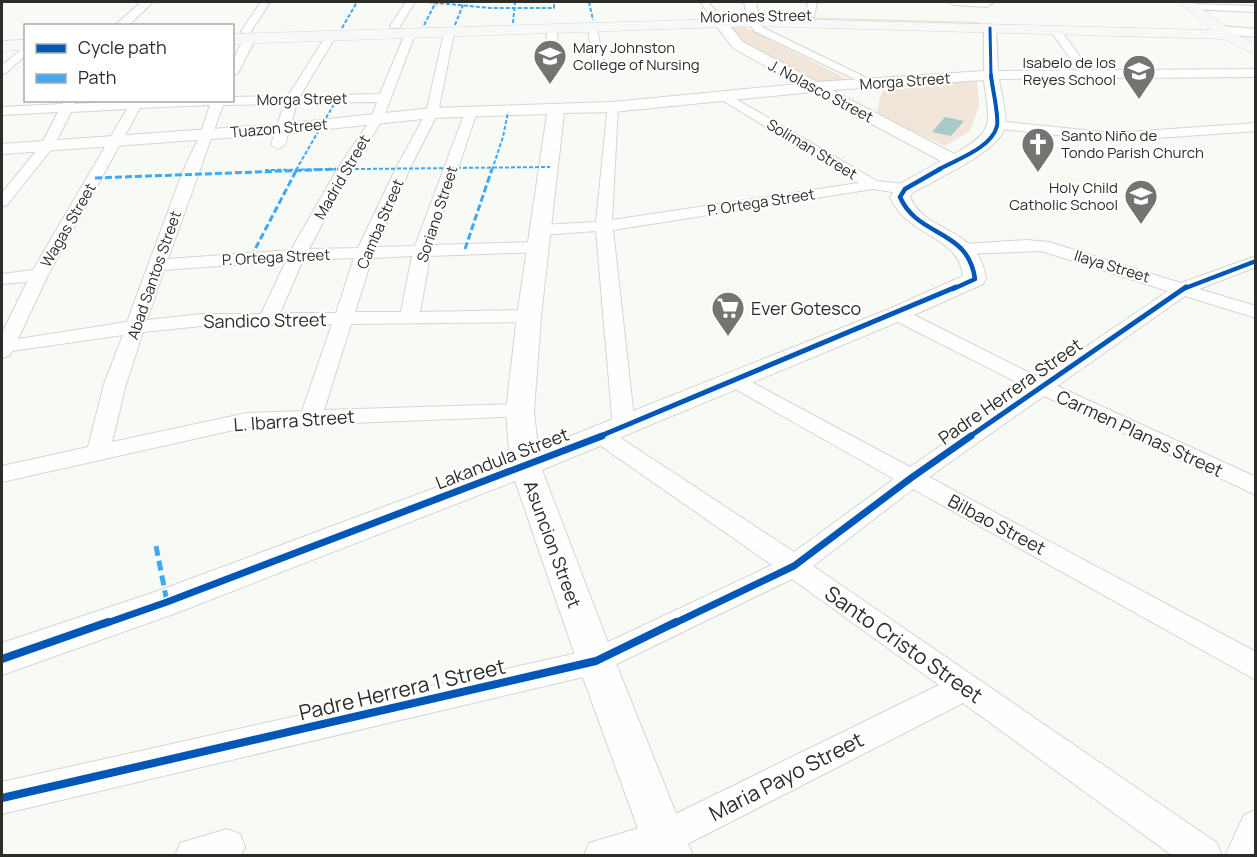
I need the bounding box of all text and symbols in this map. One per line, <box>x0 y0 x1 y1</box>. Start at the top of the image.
street label: Moriones Street <box>700 5 812 27</box>
legend <box>24 24 234 102</box>
text: Cycle path <box>78 35 167 59</box>
place label: Mary Johnston College of Nursing <box>573 37 700 75</box>
school or university icon: Mary Johnston College of Nursing <box>532 38 568 85</box>
place label: Isabelo de los Reyes School <box>1022 52 1116 90</box>
school or university icon: Isabelo de los Reyes School <box>1121 53 1157 100</box>
street label: J. Nolasco Street <box>765 55 877 127</box>
text: Path <box>78 65 116 89</box>
street label: Morga Street <box>859 67 951 95</box>
street label: Morga Street <box>256 88 348 110</box>
street label: Tuazon Street <box>229 113 329 143</box>
street label: Soliman Street <box>763 114 861 184</box>
place label: Santo Niño de Tondo Parish Church <box>1061 125 1204 163</box>
church icon: Santo Niño de Tondo Parish Church <box>1020 126 1056 173</box>
street label: Madrid Street <box>309 131 375 223</box>
street label: Soriano Street <box>412 163 462 265</box>
street label: Camba Street <box>352 176 408 272</box>
place label: Holy Child Catholic School <box>1009 177 1118 215</box>
school or university icon: Holy Child Catholic School <box>1123 178 1159 225</box>
street label: Wagas Street <box>35 179 101 271</box>
street label: P. Ortega Street <box>706 183 816 221</box>
street label: Abad Santos Street <box>122 208 186 342</box>
street label: P. Ortega Street <box>221 244 331 270</box>
street label: Ilaya Street <box>1072 245 1152 287</box>
supermarket icon: Ever Gotesco <box>710 290 746 337</box>
place label: Ever Gotesco <box>751 296 861 320</box>
street label: Sandico Street <box>203 307 327 333</box>
street label: Padre Herrera Street <box>933 332 1087 450</box>
street label: Carmen Planas Street <box>1053 384 1227 482</box>
street label: L. Ibarra Street <box>233 404 355 436</box>
street label: Lakandula Street <box>432 422 572 494</box>
street label: Asuncion Street <box>519 477 587 611</box>
street label: Bilbao Street <box>944 488 1050 560</box>
street label: Santo Cristo Street <box>820 579 988 709</box>
street label: Padre Herrera 1 Street <box>296 652 508 726</box>
street label: Maria Payo Street <box>704 725 868 827</box>

